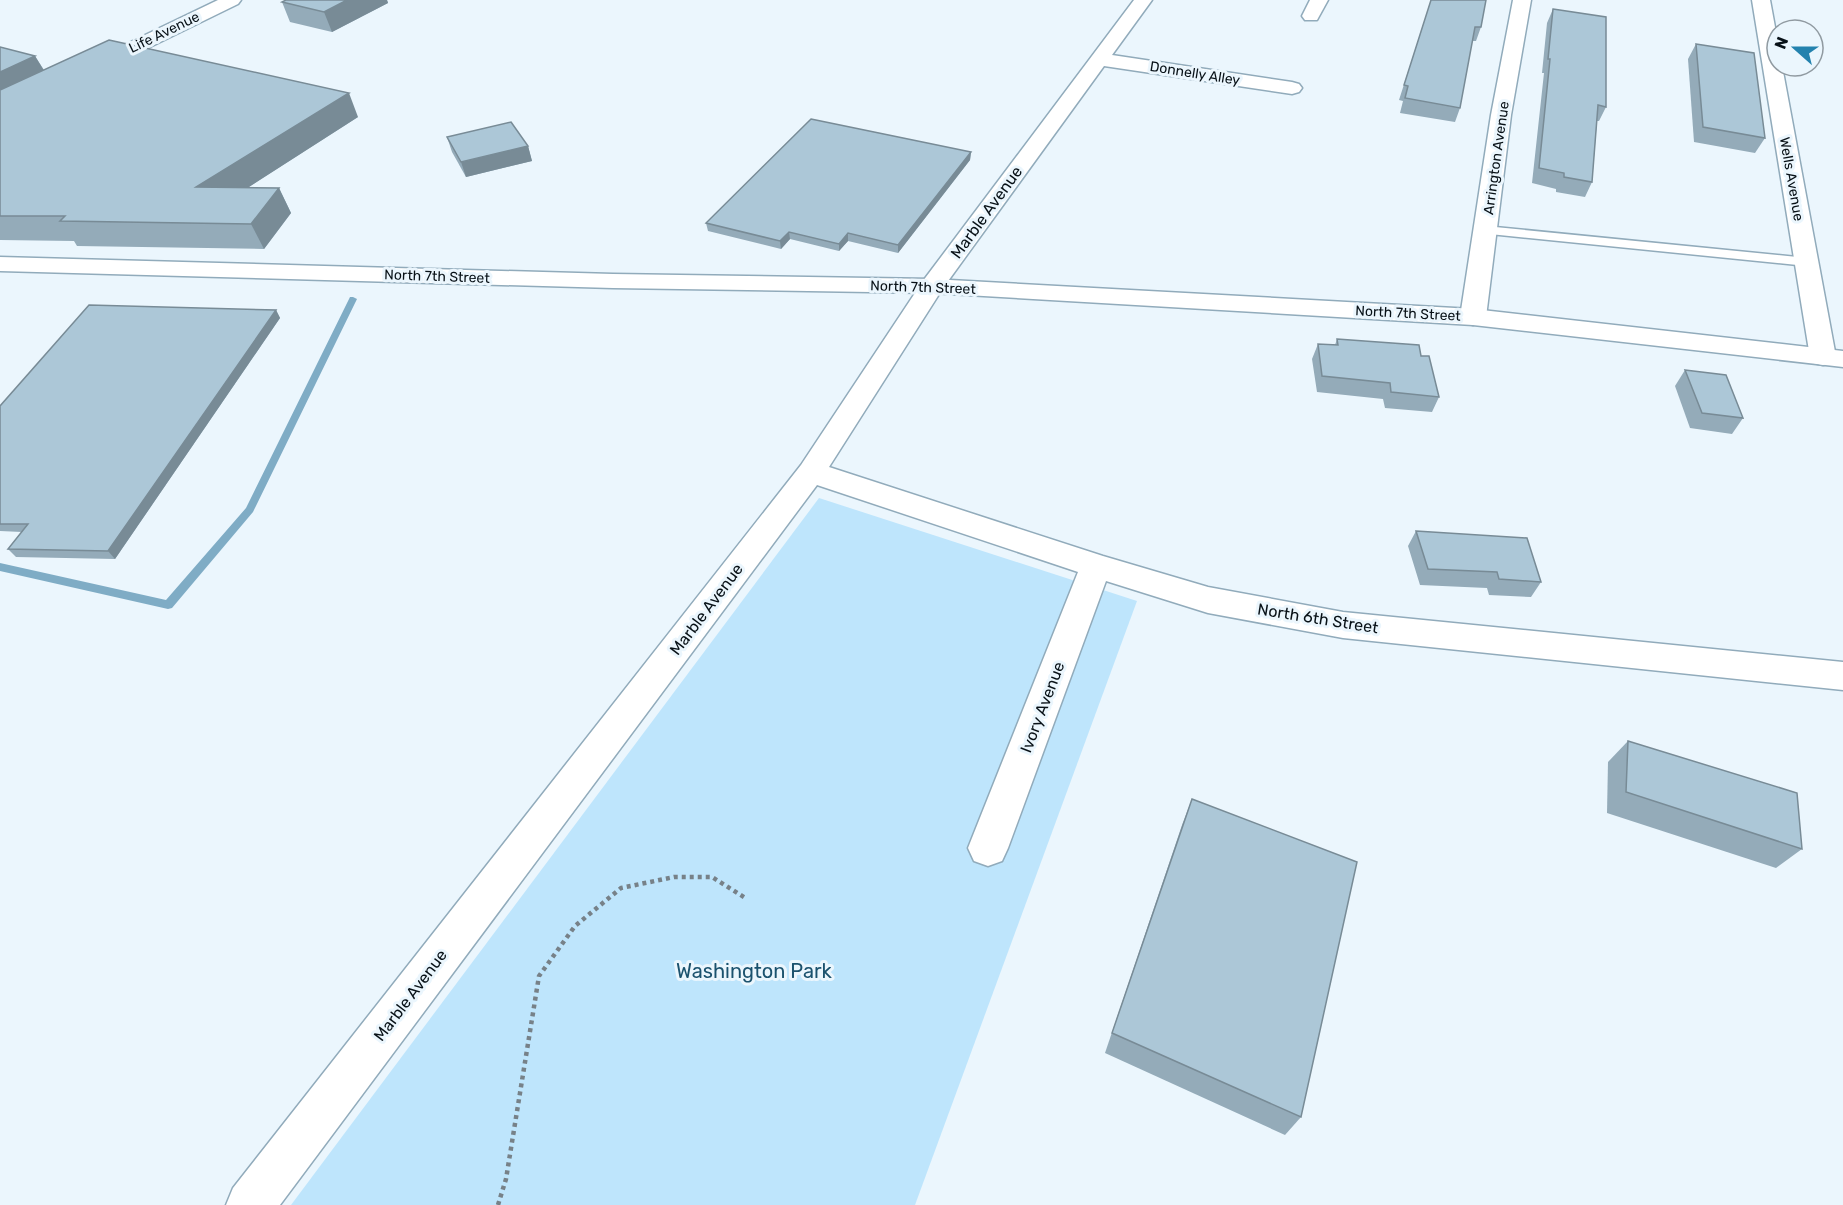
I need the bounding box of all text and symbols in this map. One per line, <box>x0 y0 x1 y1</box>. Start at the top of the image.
street label: Life Avenue <box>126 8 202 57</box>
north arrow <box>1765 18 1825 78</box>
text: N <box>1771 34 1792 52</box>
street label: Donnelly Alley <box>1149 58 1242 89</box>
street label: Arrington Avenue <box>1480 100 1513 216</box>
street label: Wells Avenue <box>1776 136 1807 222</box>
street label: Marble Avenue <box>947 162 1026 262</box>
street label: North 7th Street <box>384 266 491 287</box>
street label: North 7th Street <box>870 277 977 298</box>
street label: North 7th Street <box>1355 302 1462 325</box>
street label: Marble Avenue <box>666 560 747 659</box>
street label: North 6th Street <box>1256 600 1380 637</box>
street label: Ivory Avenue <box>1016 659 1069 755</box>
street label: Marble Avenue <box>370 946 451 1045</box>
park label: Washington Park <box>676 959 833 983</box>

